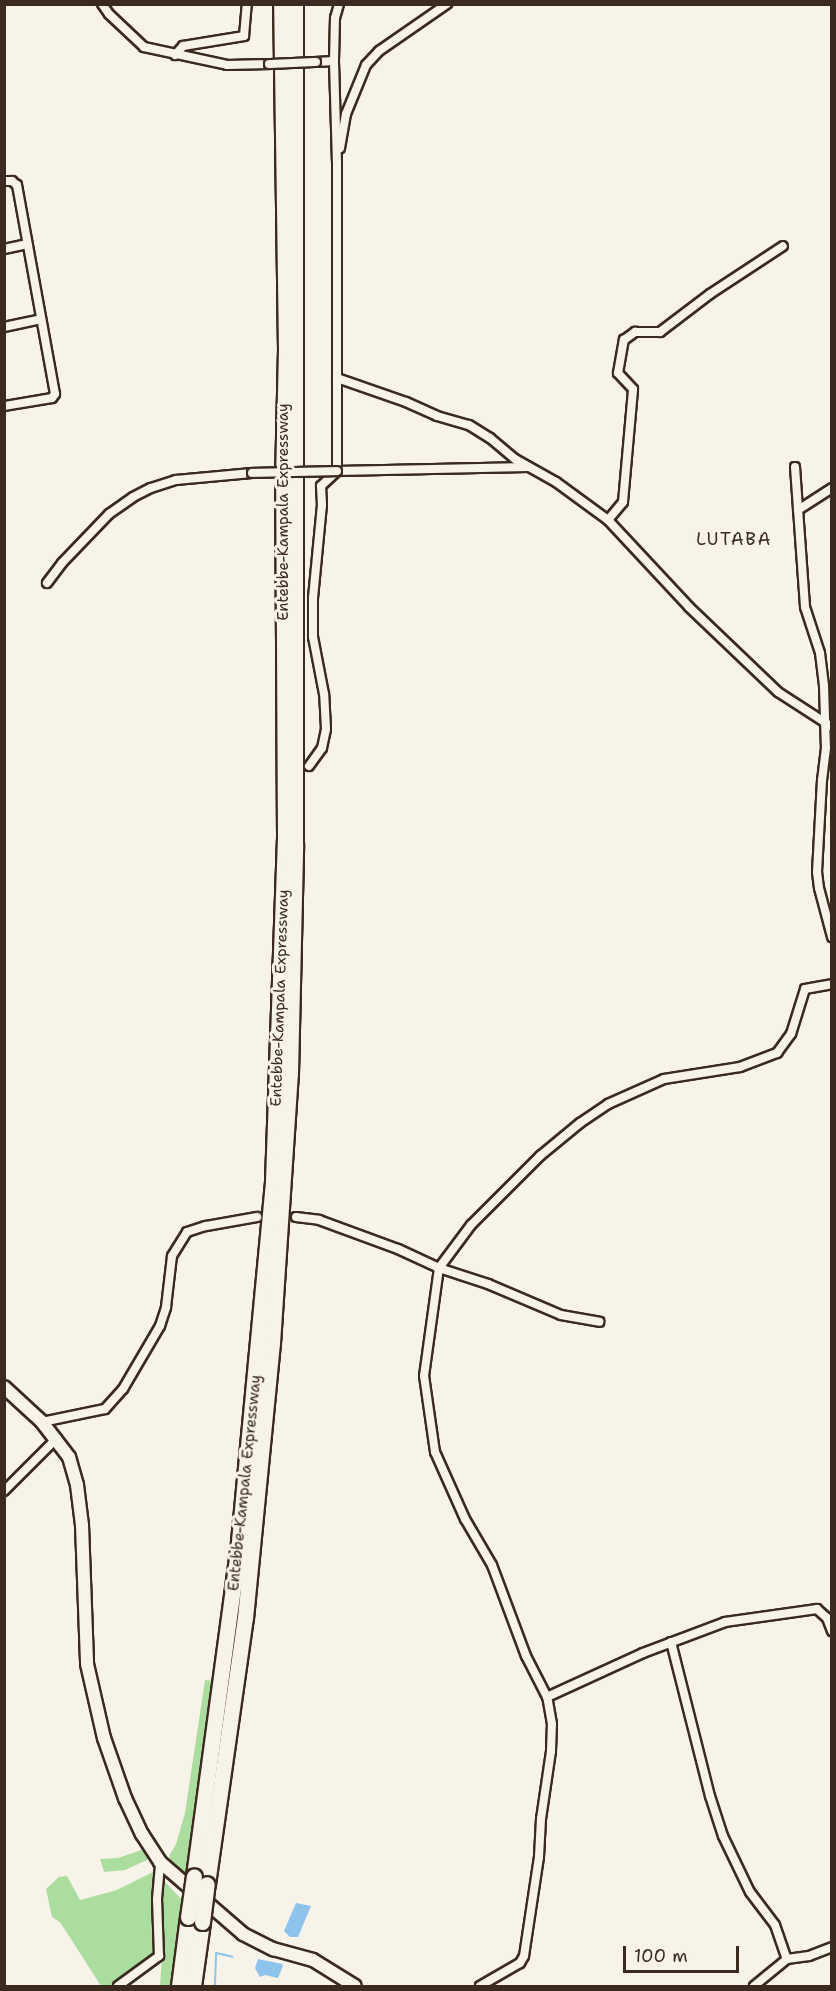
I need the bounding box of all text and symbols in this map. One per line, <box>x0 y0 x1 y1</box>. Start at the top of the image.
street label: Entebbe-Kampala Expressway <box>275 403 293 621</box>
district label: LUTABA <box>696 528 772 550</box>
street label: Entebbe-Kampala Expressway <box>267 889 293 1107</box>
street label: Entebbe-Kampala Expressway <box>225 1374 265 1592</box>
scale bar <box>626 1934 742 1972</box>
text: 100 m <box>634 1944 688 1968</box>

